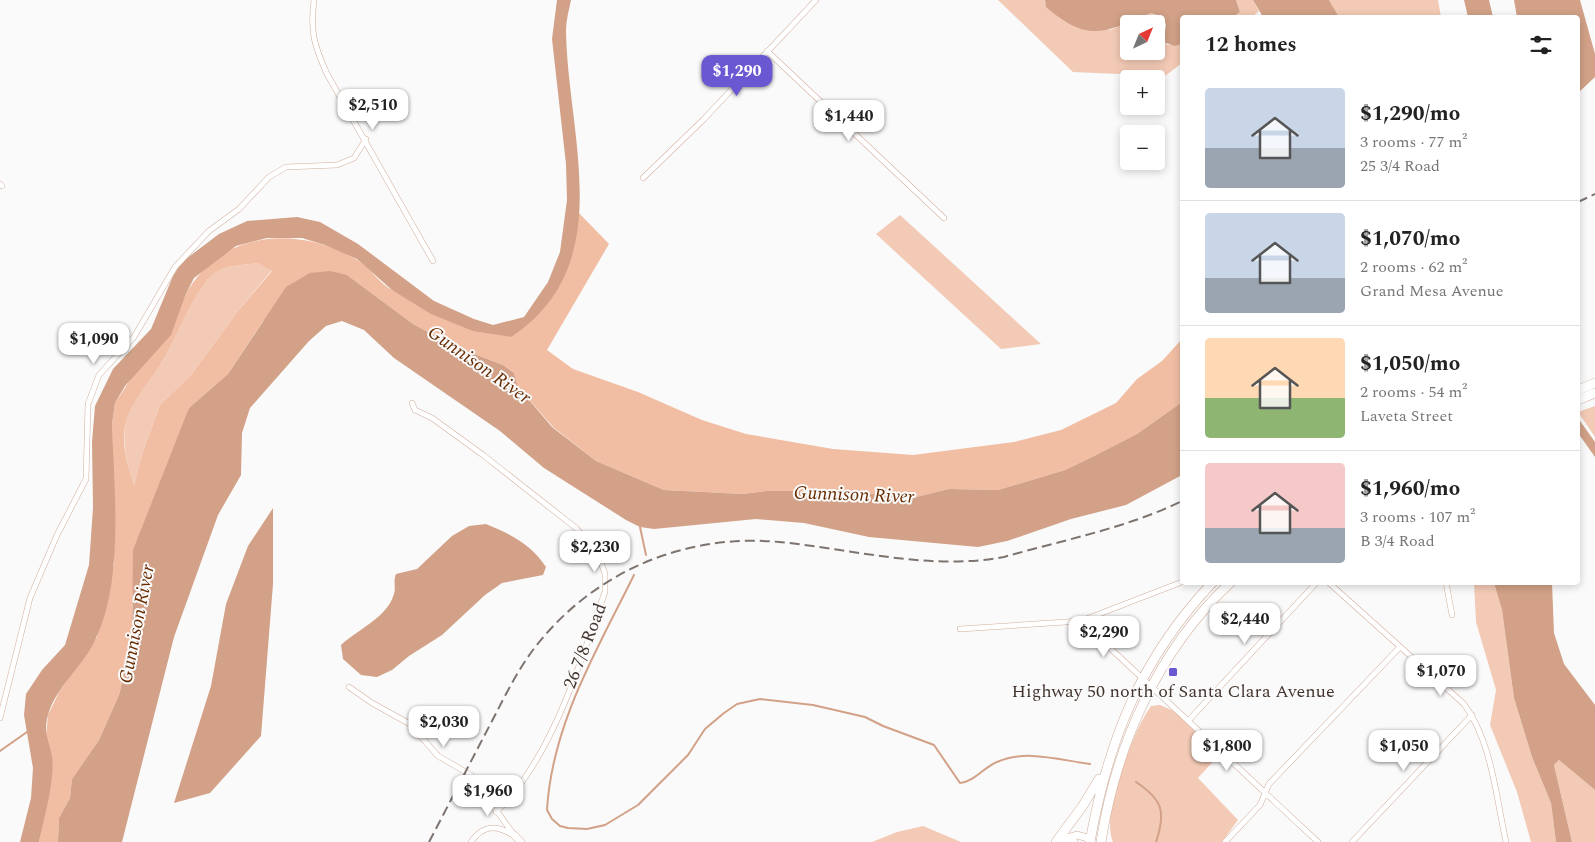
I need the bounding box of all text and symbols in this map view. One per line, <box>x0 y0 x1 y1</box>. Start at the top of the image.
north arrow <box>1120 15 1165 60</box>
map controls <box>1120 15 1165 170</box>
text: 12 homes <box>1205 29 1297 61</box>
icon: filters <box>1527 31 1555 59</box>
pin: $1,290 <box>696 54 778 97</box>
text: $1,290 <box>712 59 762 83</box>
button: + <box>1120 70 1165 115</box>
pin: $2,510 <box>332 88 414 131</box>
text: $2,510 <box>348 93 398 117</box>
text: $1,290/mo <box>1360 98 1460 130</box>
pin: $1,440 <box>808 100 890 142</box>
text: $1,440 <box>824 104 874 128</box>
icon: home <box>1245 108 1305 168</box>
button: − <box>1120 125 1165 170</box>
text: 3 rooms · 77 m² <box>1360 130 1467 154</box>
text: 25 3/4 Road <box>1360 154 1440 178</box>
text: $1,070/mo <box>1360 223 1460 255</box>
icon: home <box>1245 233 1305 293</box>
text: 2 rooms · 62 m² <box>1360 255 1467 279</box>
text: Grand Mesa Avenue <box>1360 279 1504 303</box>
water label: Gunnison River <box>421 318 537 412</box>
pin: $1,090 <box>53 322 135 365</box>
text: $1,090 <box>69 327 119 351</box>
text: $1,050/mo <box>1360 348 1460 380</box>
icon: home <box>1245 358 1305 418</box>
text: 2 rooms · 54 m² <box>1360 380 1467 404</box>
text: Laveta Street <box>1360 404 1453 428</box>
text: $1,960/mo <box>1360 473 1460 505</box>
water label: Gunnison River <box>793 478 915 512</box>
icon: home <box>1245 483 1305 543</box>
text: 3 rooms · 107 m² <box>1360 505 1475 529</box>
text: B 3/4 Road <box>1360 529 1435 553</box>
pin: $2,230 <box>554 530 636 573</box>
text: $2,230 <box>570 535 620 559</box>
water label: Gunnison River <box>111 562 163 686</box>
street label: 26 7/8 Road <box>556 599 614 693</box>
pin: $2,440 <box>1204 602 1286 645</box>
text: $2,440 <box>1220 607 1270 631</box>
pin: $2,290 <box>1063 616 1145 658</box>
text: $2,290 <box>1079 620 1129 644</box>
pin: $1,070 <box>1400 654 1482 697</box>
text: $1,070 <box>1416 659 1466 683</box>
marker: Highway 50 north of Santa Clara Avenue <box>1167 666 1179 678</box>
place label: Highway 50 north of Santa Clara Avenue <box>1011 678 1335 705</box>
pin: $2,030 <box>403 706 485 748</box>
text: $2,030 <box>419 710 469 734</box>
pin: $1,800 <box>1186 730 1268 772</box>
pin: $1,050 <box>1363 730 1445 772</box>
text: $1,800 <box>1202 734 1252 758</box>
text: $1,050 <box>1379 734 1429 758</box>
pin: $1,960 <box>447 774 529 817</box>
text: $1,960 <box>463 779 513 803</box>

